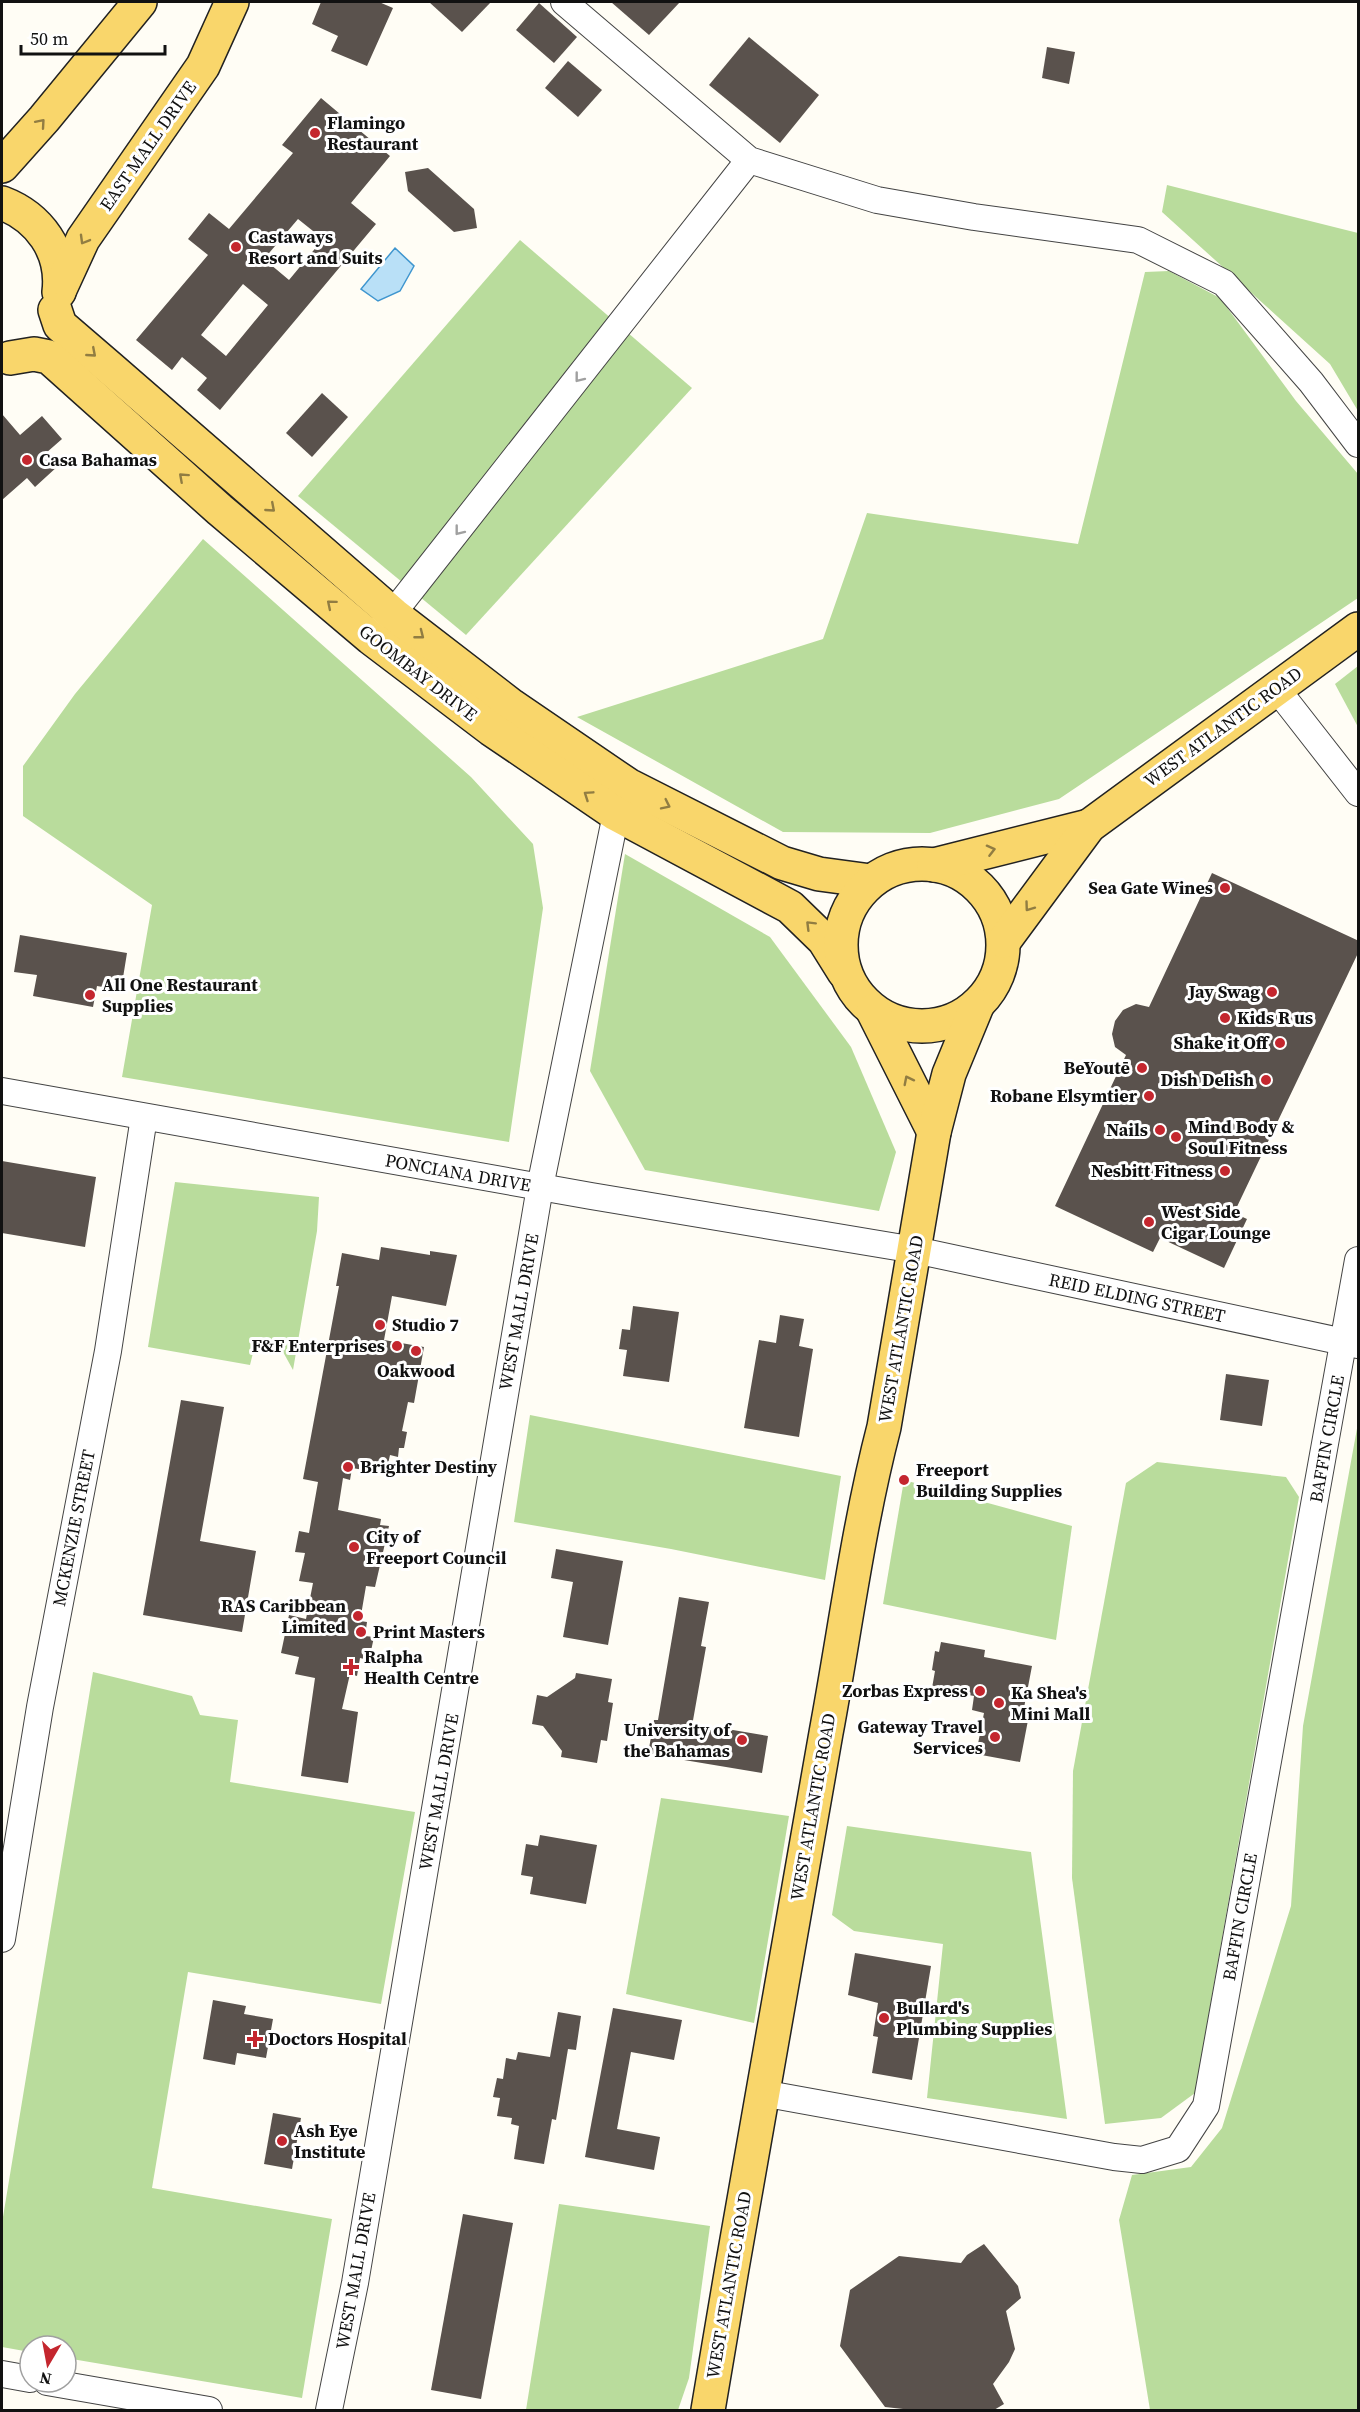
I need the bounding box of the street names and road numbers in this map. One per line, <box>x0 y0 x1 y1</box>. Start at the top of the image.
street label: EAST MALL DRIVE <box>93 76 202 216</box>
street label: GOOMBAY DRIVE <box>354 619 483 727</box>
street label: WEST ATLANTIC ROAD <box>1139 661 1307 793</box>
street label: PONCIANA DRIVE <box>383 1147 533 1198</box>
street label: WEST MALL DRIVE <box>492 1231 545 1392</box>
street label: WEST ATLANTIC ROAD <box>872 1233 929 1425</box>
street label: REID ELDING STREET <box>1047 1267 1228 1328</box>
street label: BAFFIN CIRCLE <box>1303 1373 1350 1505</box>
street label: MCKENZIE STREET <box>46 1447 101 1608</box>
street label: WEST MALL DRIVE <box>412 1711 465 1872</box>
street label: WEST ATLANTIC ROAD <box>784 1711 841 1903</box>
street label: BAFFIN CIRCLE <box>1216 1851 1263 1983</box>
street label: WEST ATLANTIC ROAD <box>700 2189 757 2381</box>
street label: WEST MALL DRIVE <box>329 2190 382 2351</box>

